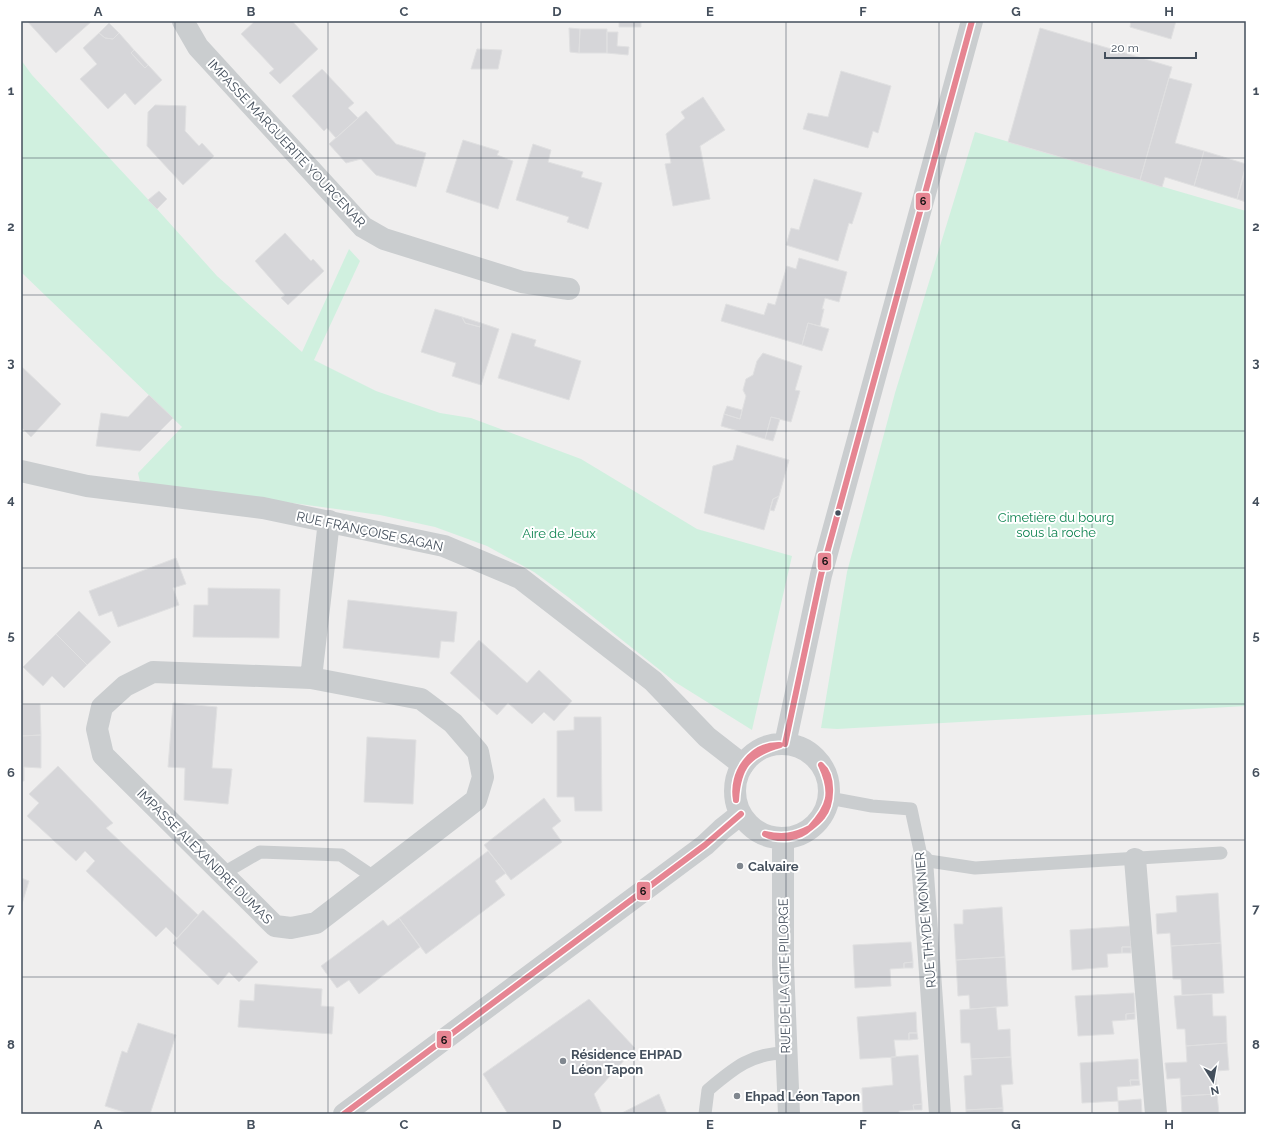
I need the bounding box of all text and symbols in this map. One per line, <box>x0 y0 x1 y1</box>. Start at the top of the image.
text: A <box>94 4 103 19</box>
text: B <box>247 4 256 19</box>
text: C <box>400 4 409 19</box>
text: D <box>552 4 562 19</box>
text: E <box>706 4 714 19</box>
text: F <box>859 4 867 19</box>
text: G <box>1011 4 1021 19</box>
text: H <box>1164 4 1174 19</box>
scale bar <box>1105 34 1196 60</box>
text: 20 m <box>1111 41 1139 55</box>
street label: IMPASSE MARGUERITE YOURCENAR <box>205 56 368 230</box>
text: 1 <box>8 83 15 98</box>
text: 1 <box>1253 83 1260 98</box>
line badge: 6 <box>915 192 931 211</box>
text: 6 <box>920 195 927 208</box>
text: 2 <box>7 219 15 234</box>
text: 2 <box>1252 219 1260 234</box>
text: 3 <box>7 355 15 370</box>
text: 3 <box>1252 355 1260 370</box>
text: 4 <box>7 492 15 507</box>
text: 4 <box>1252 492 1260 507</box>
unlabelled marker <box>833 508 843 518</box>
street label: RUE FRANÇOISE SAGAN <box>295 509 445 554</box>
park label: Cimetière du bourg sous la roche <box>998 510 1114 540</box>
park label: Aire de Jeux <box>522 526 596 541</box>
line badge: 6 <box>817 552 832 571</box>
text: 6 <box>822 555 829 568</box>
text: 5 <box>7 628 15 643</box>
text: 5 <box>1252 628 1260 643</box>
text: 6 <box>7 765 15 780</box>
text: 6 <box>1252 765 1260 780</box>
street label: IMPASSE ALEXANDRE DUMAS <box>134 786 275 927</box>
street label: RUE THYDE MONNIER <box>912 851 939 989</box>
place label: Calvaire <box>748 859 799 874</box>
marker: Calvaire <box>735 861 745 871</box>
line badge: 6 <box>636 881 651 901</box>
text: 6 <box>640 885 647 898</box>
street label: RUE DE LA GITE PILORGE <box>776 898 793 1054</box>
text: 7 <box>7 901 15 916</box>
text: 7 <box>1252 901 1260 916</box>
line badge: 6 <box>436 1030 452 1049</box>
text: 6 <box>441 1034 448 1047</box>
text: 8 <box>7 1037 15 1052</box>
text: 8 <box>1252 1037 1260 1052</box>
place label: Résidence EHPAD Léon Tapon <box>571 1047 682 1077</box>
marker: Résidence EHPAD Léon Tapon <box>558 1056 568 1066</box>
north arrow <box>1193 1061 1233 1101</box>
text: N <box>1209 1083 1220 1098</box>
place label: Ehpad Léon Tapon <box>745 1089 860 1104</box>
marker: Ehpad Léon Tapon <box>732 1091 742 1101</box>
text: A <box>94 1117 103 1132</box>
text: B <box>247 1117 256 1132</box>
text: C <box>400 1117 409 1132</box>
text: D <box>552 1117 562 1132</box>
text: E <box>706 1117 714 1132</box>
text: F <box>859 1117 867 1132</box>
text: G <box>1011 1117 1021 1132</box>
text: H <box>1164 1117 1174 1132</box>

